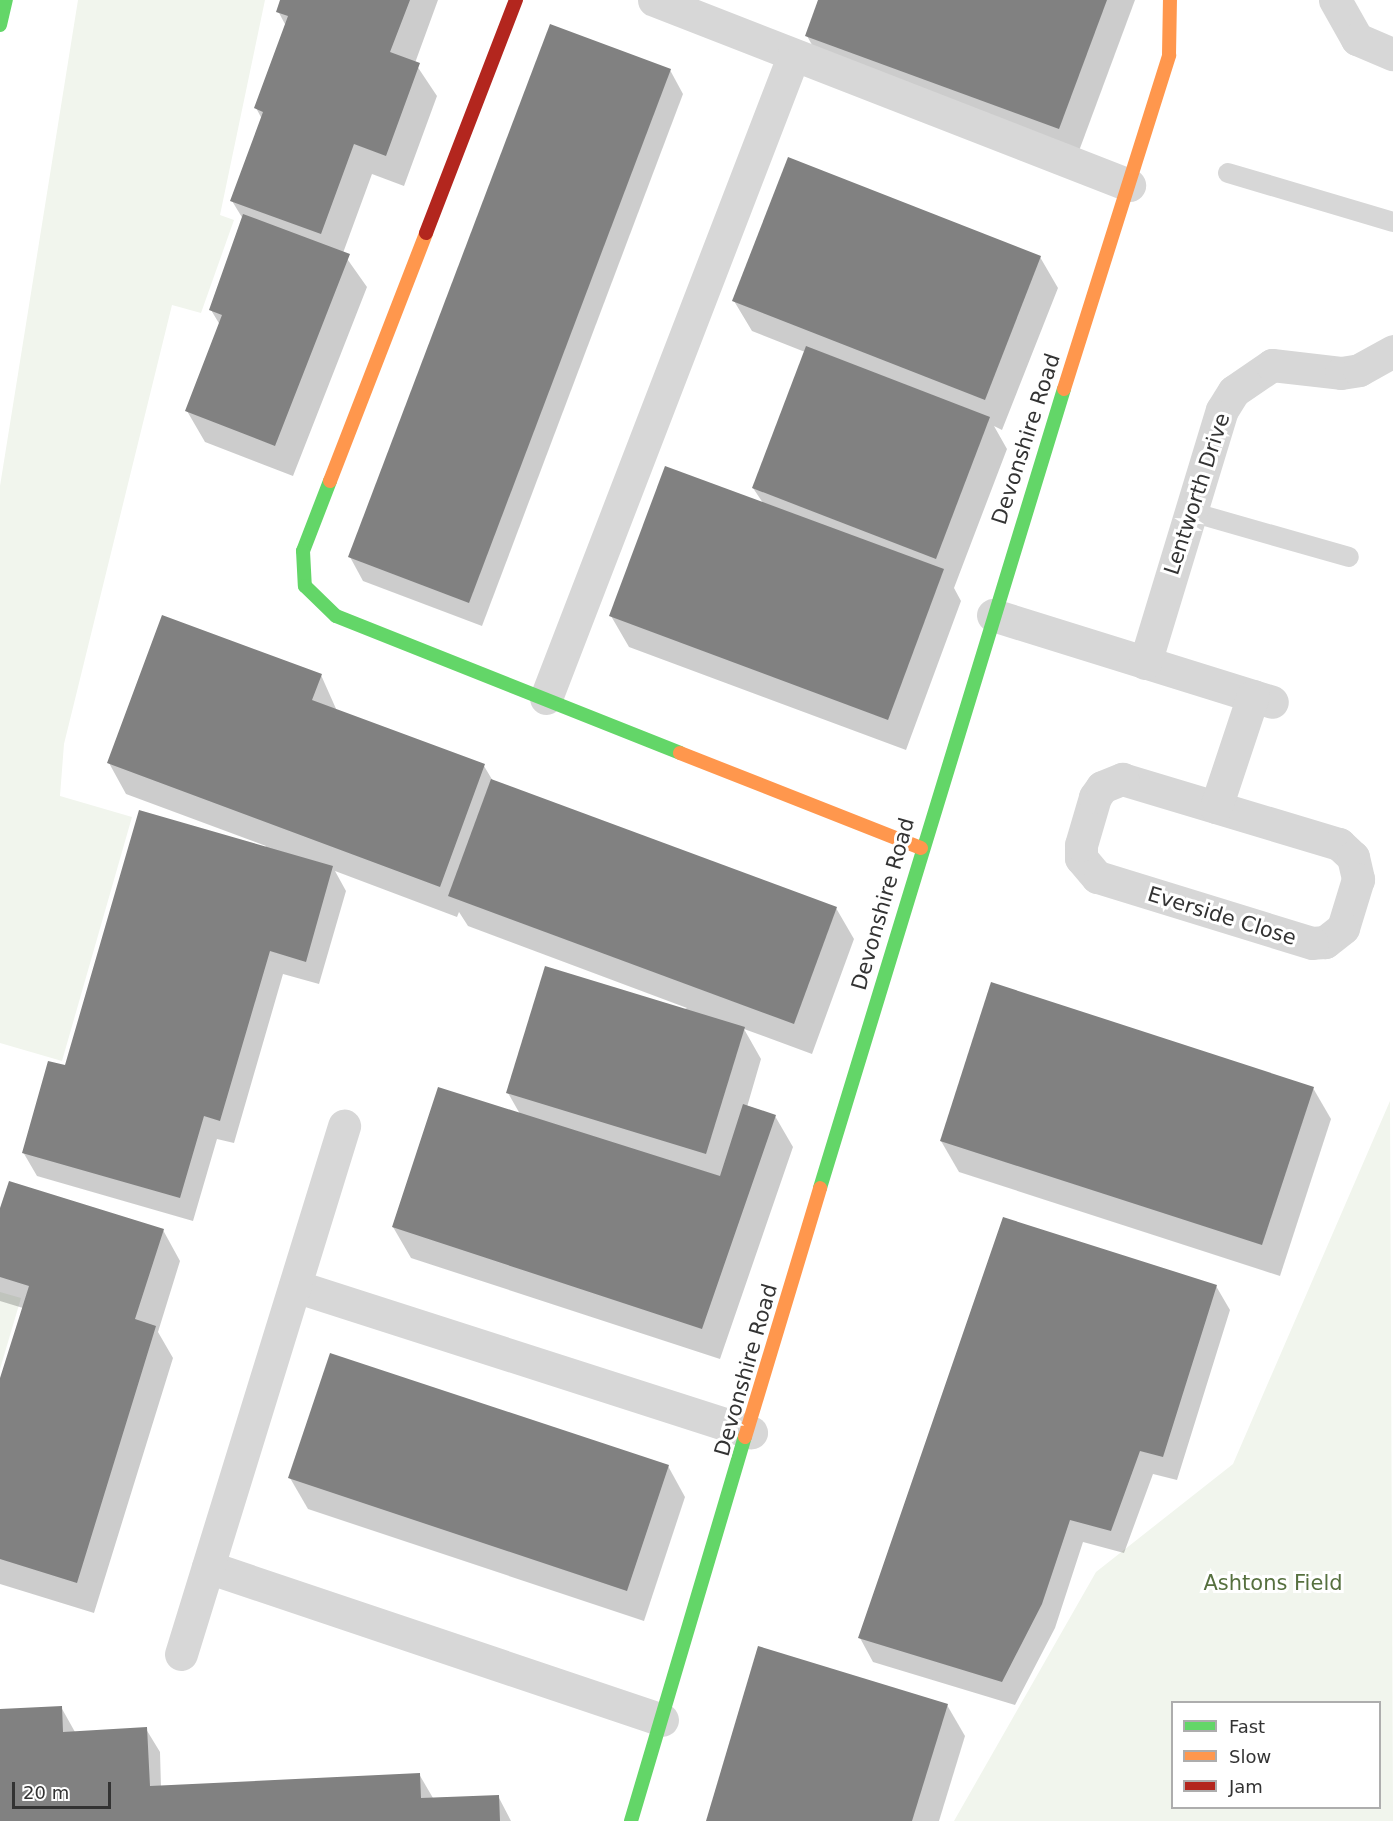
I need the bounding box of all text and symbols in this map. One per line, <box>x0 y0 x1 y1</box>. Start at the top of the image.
street label: Devonshire Road <box>986 350 1066 528</box>
street label: Lentworth Drive <box>1159 410 1235 578</box>
street label: Devonshire Road <box>846 815 920 993</box>
street label: Everside Close <box>1145 881 1299 951</box>
street label: Devonshire Road <box>709 1281 783 1459</box>
park label: Ashtons Field <box>1203 1570 1343 1596</box>
legend <box>1171 1701 1381 1809</box>
text: Fast <box>1229 1716 1265 1737</box>
text: Slow <box>1229 1746 1271 1767</box>
scale bar <box>15 1770 114 1808</box>
text: Jam <box>1229 1776 1263 1797</box>
text: 20 m <box>23 1782 69 1803</box>

